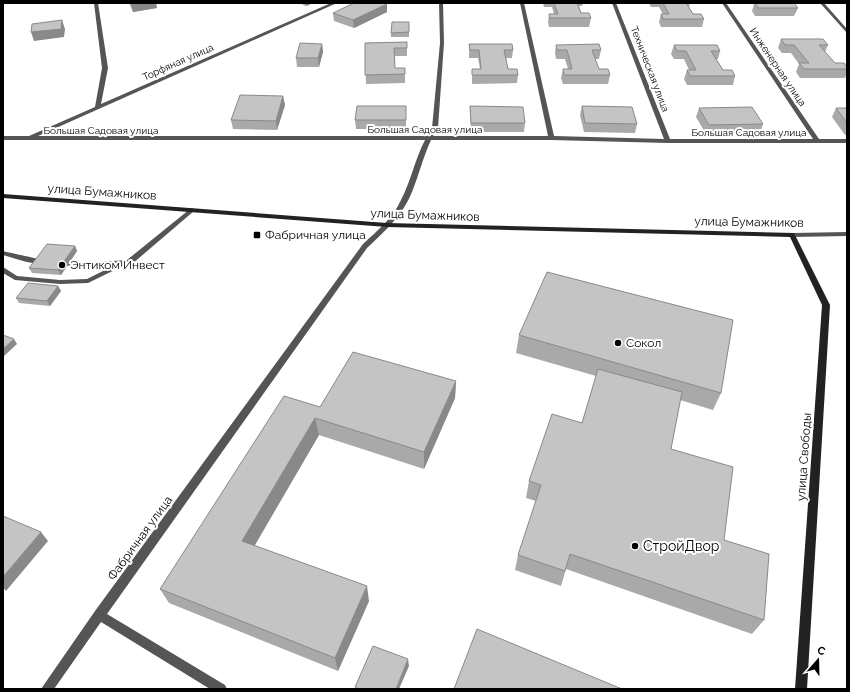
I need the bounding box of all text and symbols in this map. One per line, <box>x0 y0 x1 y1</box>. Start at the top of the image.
street label: Техническая улица <box>629 25 671 113</box>
street label: Инженерная улица <box>748 26 808 108</box>
street label: Торфяная улица <box>141 41 215 83</box>
street label: Большая Садовая улица <box>368 124 482 135</box>
street label: Большая Садовая улица <box>44 125 158 136</box>
street label: Большая Садовая улица <box>692 127 806 138</box>
street label: улица Бумажников <box>47 181 157 203</box>
street label: улица Бумажников <box>370 206 480 224</box>
street label: улица Бумажников <box>694 214 804 230</box>
place label: Фабричная улица <box>265 228 366 242</box>
marker: Фабричная улица <box>252 230 262 240</box>
place label: Энтиком Инвест <box>70 258 165 272</box>
marker: Энтиком Инвест <box>57 260 67 270</box>
place label: Сокол <box>626 336 661 350</box>
marker: Сокол <box>613 338 623 348</box>
street label: улица Свободы <box>794 412 814 502</box>
street label: Фабричная улица <box>105 493 175 583</box>
place label: СтройДвор <box>643 538 720 554</box>
marker: СтройДвор <box>630 541 640 551</box>
north arrow <box>798 640 838 680</box>
text: С <box>815 644 827 659</box>

